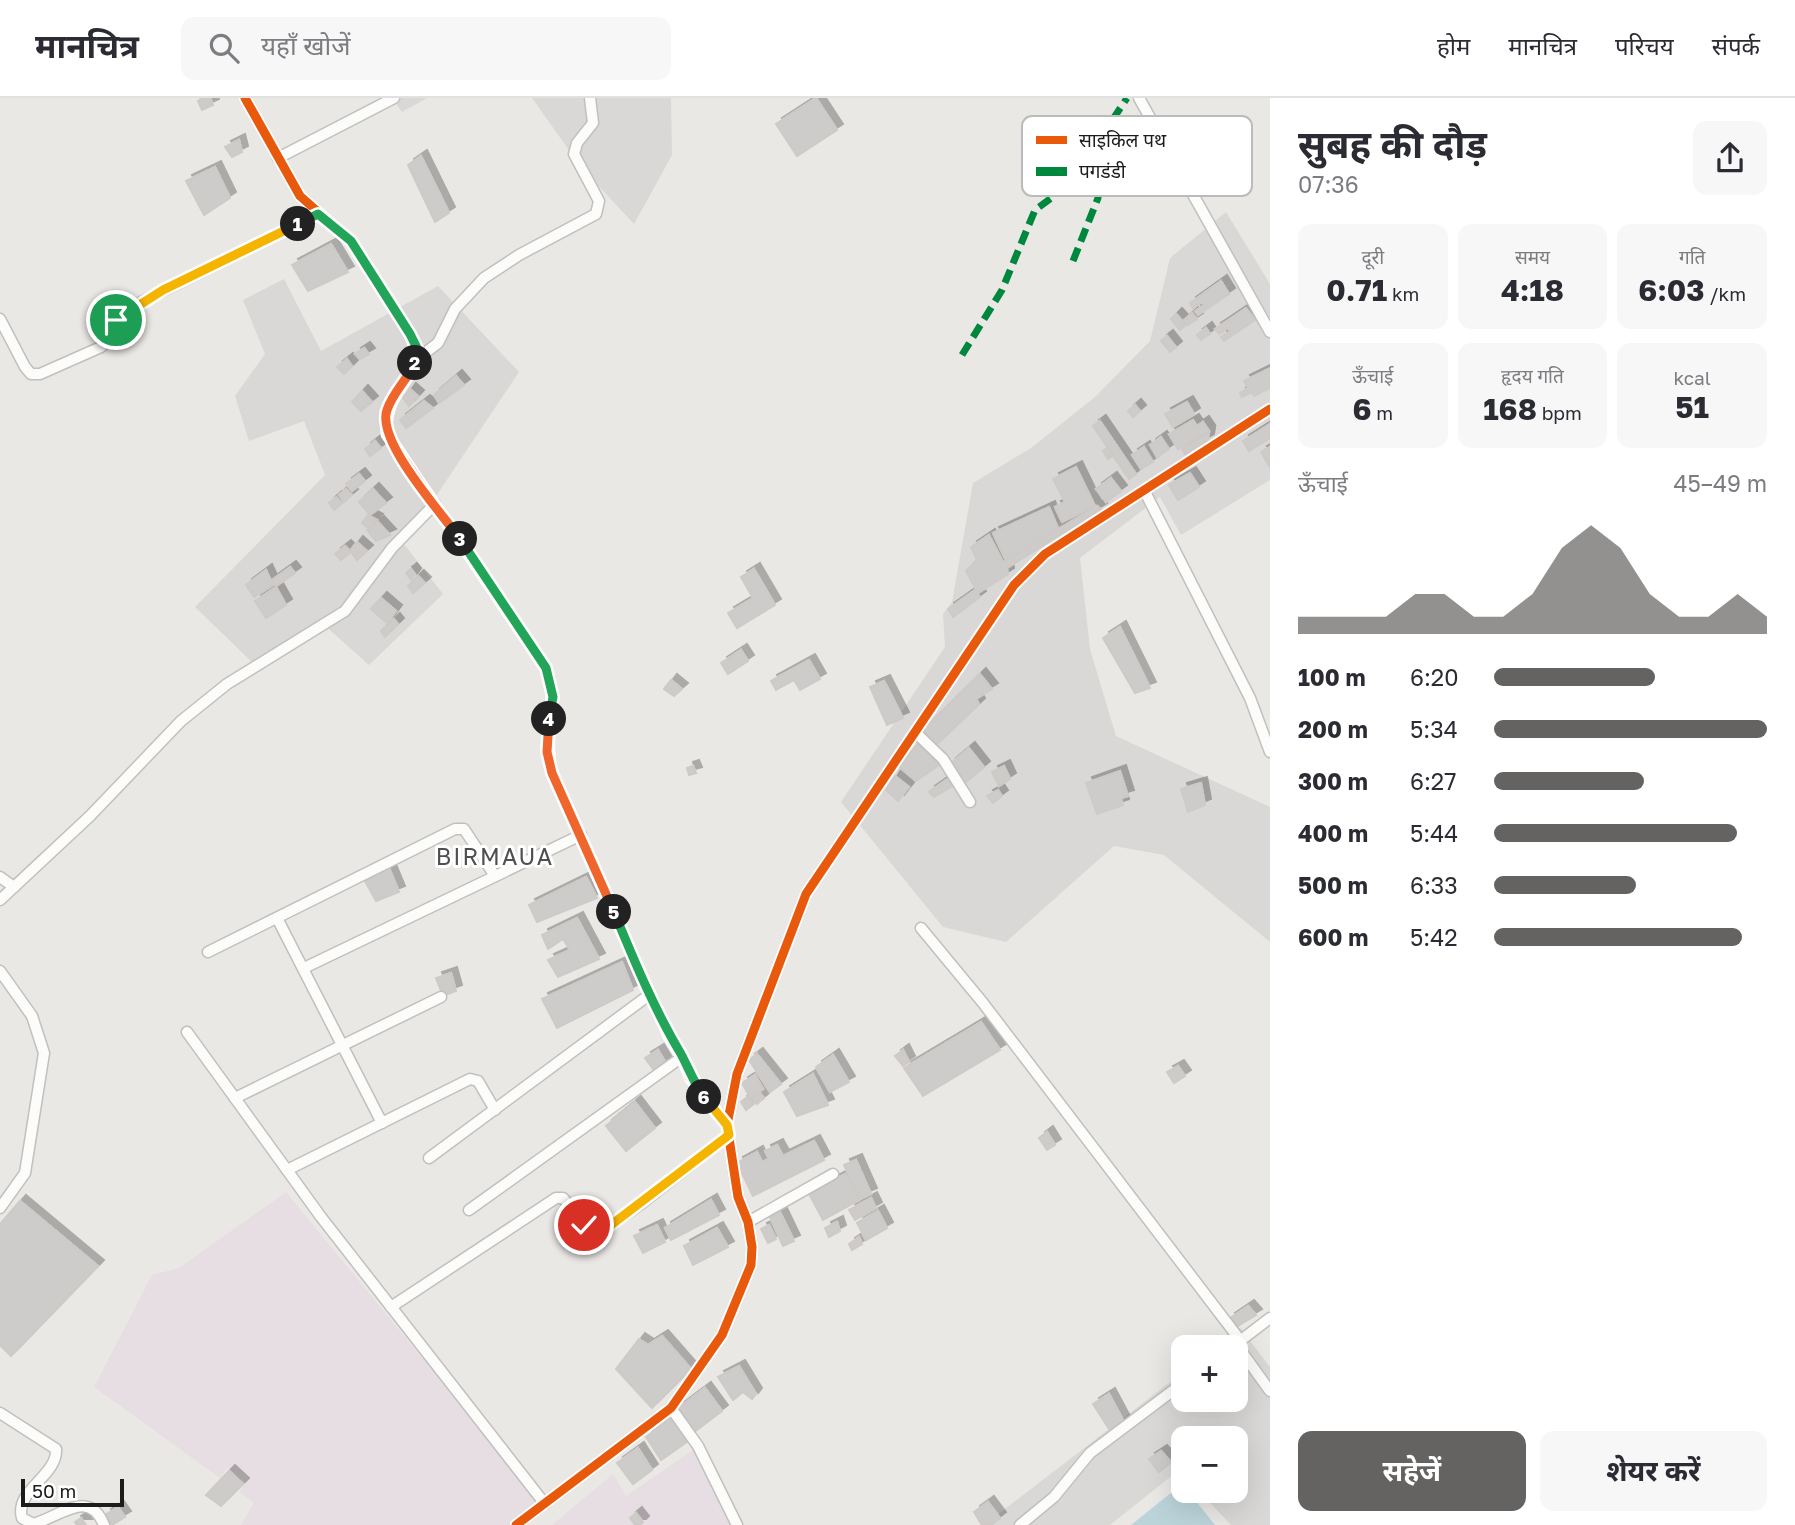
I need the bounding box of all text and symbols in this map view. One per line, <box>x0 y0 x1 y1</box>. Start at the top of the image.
search box <box>181 17 671 80</box>
text: मानचित्र <box>35 26 139 65</box>
icon: search <box>205 29 243 67</box>
text: यहाँ खोजें <box>261 30 350 61</box>
text: होम <box>1437 31 1470 60</box>
text: मानचित्र <box>1508 31 1577 60</box>
text: परिचय <box>1615 31 1674 60</box>
text: संपर्क <box>1712 31 1760 60</box>
legend <box>1022 116 1252 196</box>
text: सुबह की दौड़ <box>1298 121 1487 166</box>
button: share <box>1693 121 1767 195</box>
text: साइकिल पथ <box>1079 128 1167 151</box>
text: पगडंडी <box>1079 159 1127 182</box>
text: 07:36 <box>1298 170 1359 198</box>
pin: 1 <box>280 206 316 242</box>
text: 1 <box>293 212 302 235</box>
text: दूरी <box>1361 245 1384 268</box>
text: समय <box>1515 245 1550 268</box>
text: गति <box>1679 245 1705 268</box>
text: 0.71 <box>1326 272 1387 308</box>
text: 4:18 <box>1501 272 1564 308</box>
text: 6:03 <box>1638 272 1705 308</box>
text: km <box>1387 282 1419 305</box>
text: /km <box>1705 282 1746 305</box>
pin <box>86 290 146 350</box>
icon: arrive <box>97 301 135 339</box>
pin: 2 <box>398 345 432 380</box>
text: 2 <box>409 351 420 374</box>
text: ऊँचाई <box>1352 364 1393 387</box>
text: हृदय गति <box>1501 364 1564 387</box>
text: kcal <box>1673 366 1711 389</box>
text: 51 <box>1675 389 1709 425</box>
text: 6 <box>1353 391 1372 427</box>
text: 168 <box>1483 391 1537 427</box>
text: m <box>1372 401 1393 424</box>
text: bpm <box>1537 401 1582 424</box>
text: ऊँचाई <box>1298 469 1348 497</box>
text: 45–49 m <box>1673 469 1767 497</box>
pin: 3 <box>442 522 477 556</box>
text: 3 <box>454 527 465 550</box>
text: 100 m <box>1298 663 1366 691</box>
text: 6:20 <box>1410 663 1458 691</box>
pin: 4 <box>532 702 566 736</box>
text: 4 <box>543 707 554 730</box>
text: 200 m <box>1298 715 1368 743</box>
text: 5:34 <box>1410 715 1458 743</box>
text: 300 m <box>1298 767 1368 795</box>
text: 6:27 <box>1410 767 1456 795</box>
text: 400 m <box>1298 819 1368 847</box>
text: 5:44 <box>1410 819 1458 847</box>
district label: BIRMAUA <box>436 842 554 870</box>
text: 500 m <box>1298 871 1368 899</box>
text: 6:33 <box>1410 871 1458 899</box>
pin: 5 <box>596 894 632 930</box>
text: 5 <box>608 900 619 923</box>
text: 600 m <box>1298 923 1368 951</box>
text: 5:42 <box>1410 923 1458 951</box>
pin: 6 <box>686 1080 722 1114</box>
text: 6 <box>697 1085 710 1108</box>
pin <box>554 1195 614 1255</box>
icon: check <box>565 1206 603 1244</box>
map controls <box>1171 1335 1248 1503</box>
button: + <box>1171 1335 1248 1412</box>
button: − <box>1171 1426 1248 1503</box>
button: सहेजें <box>1298 1431 1526 1511</box>
button: शेयर करें <box>1540 1431 1767 1511</box>
scale bar <box>21 1476 124 1508</box>
text: 50 m <box>32 1479 76 1502</box>

